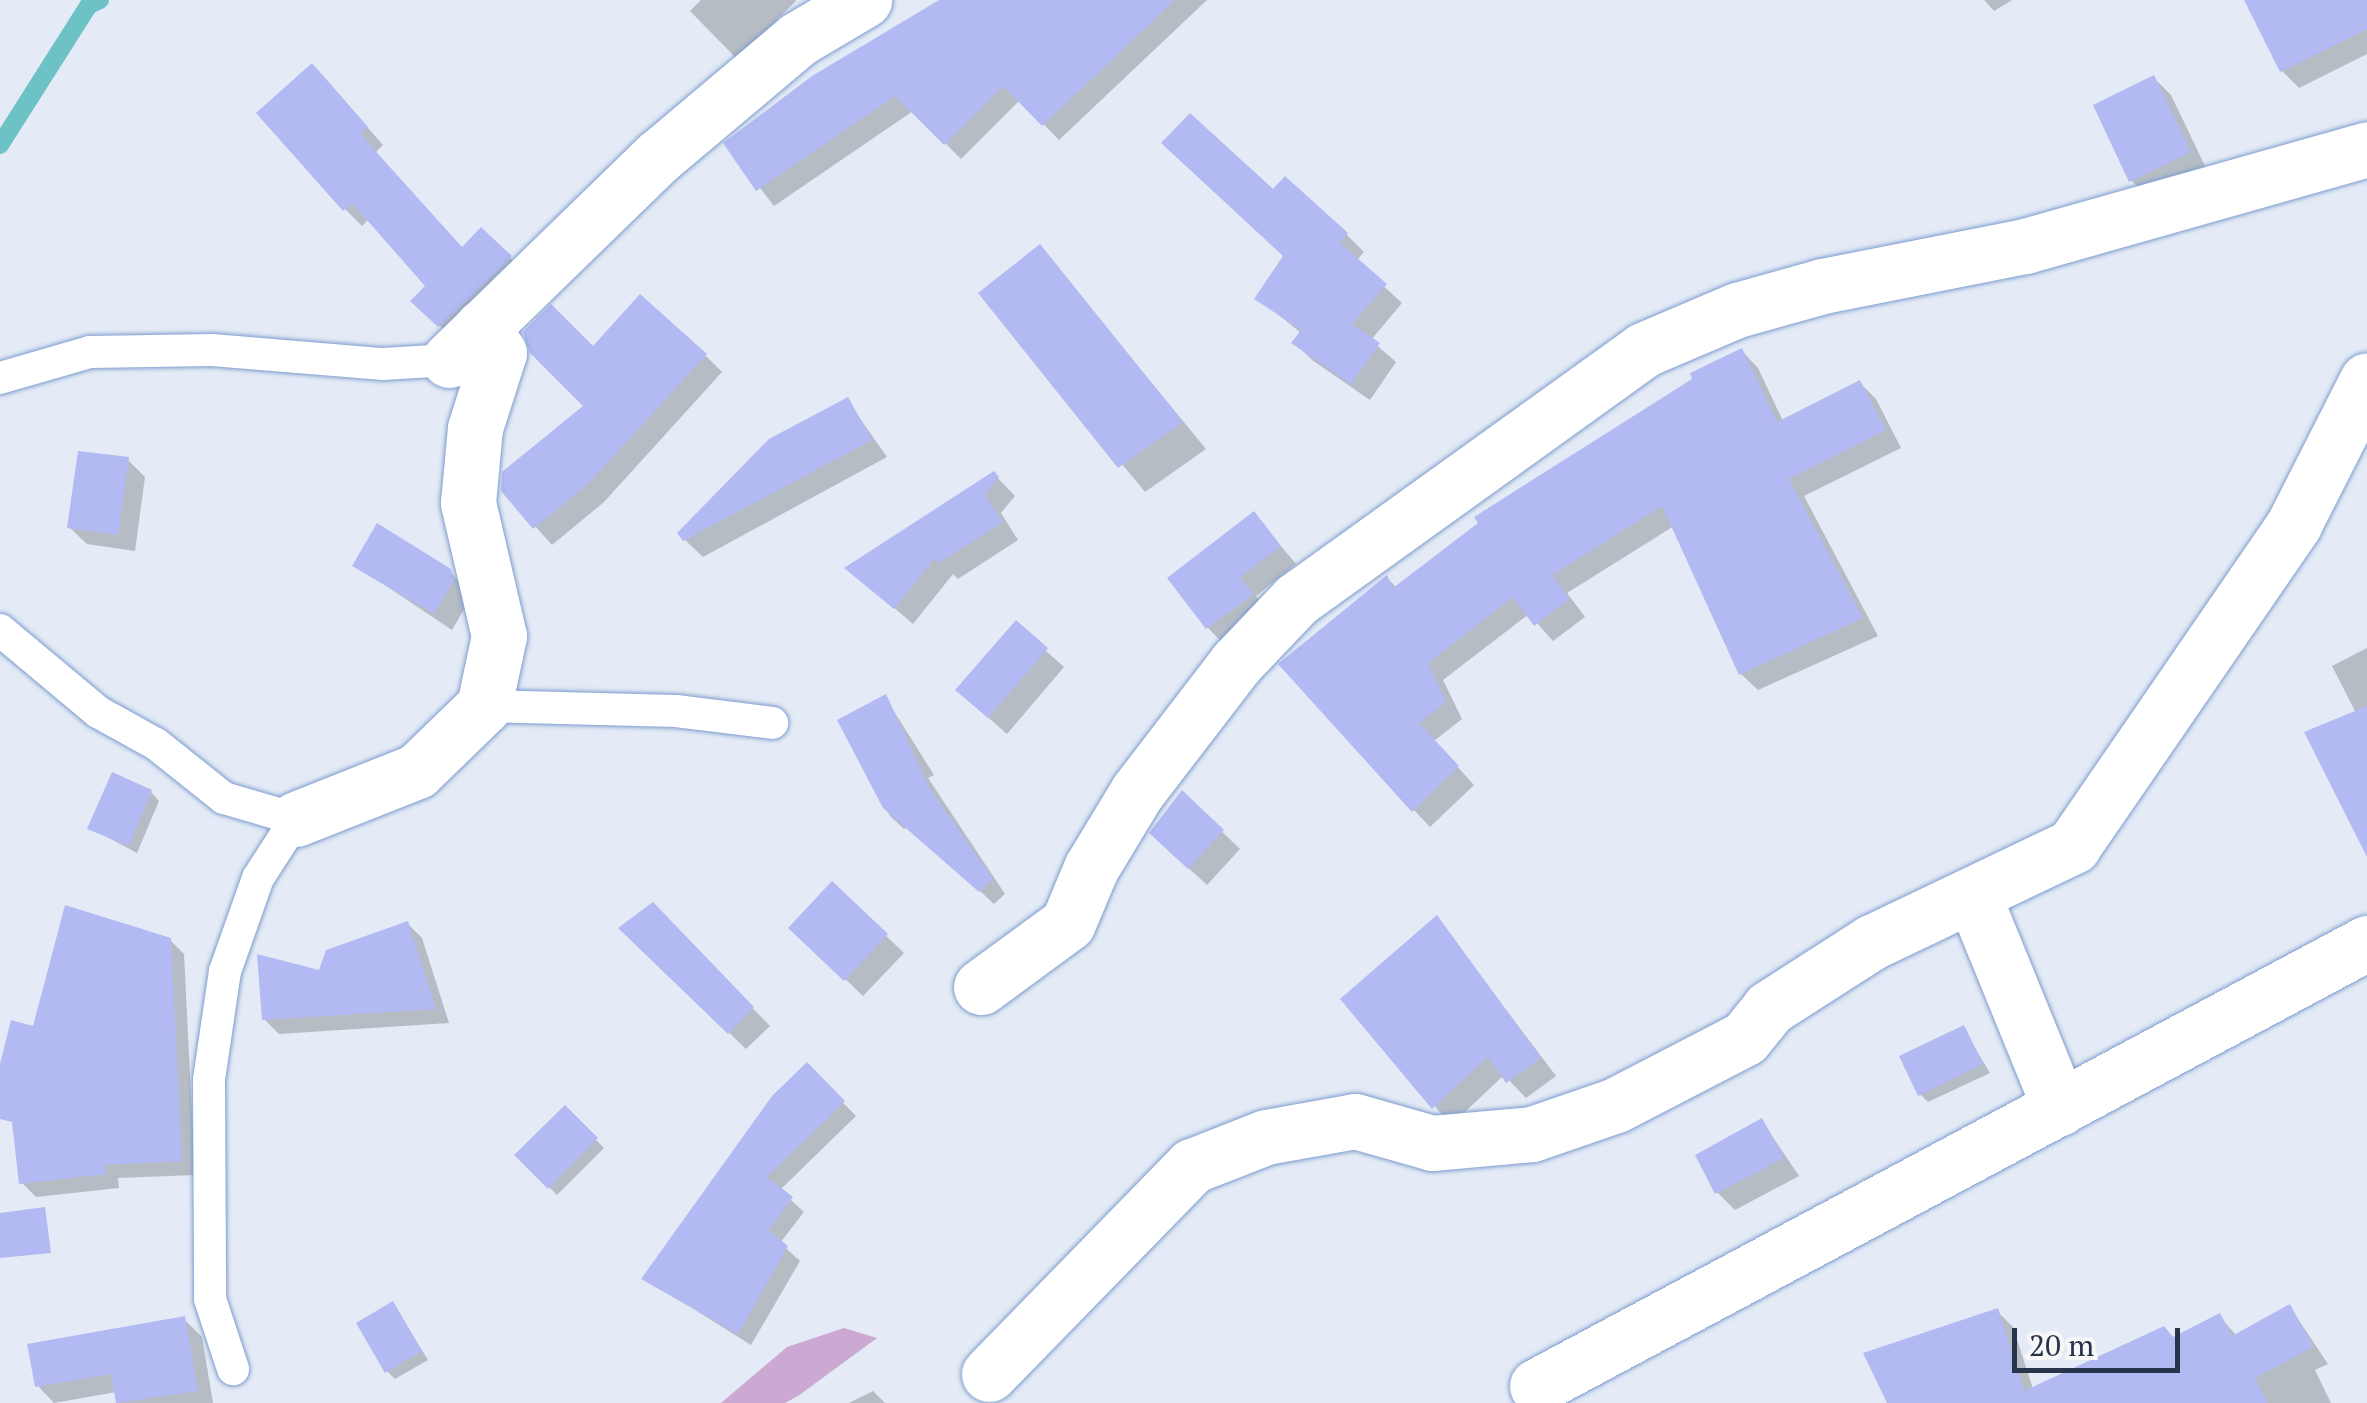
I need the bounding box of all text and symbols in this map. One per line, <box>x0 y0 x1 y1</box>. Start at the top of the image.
scale bar <box>2017 1308 2184 1370</box>
text: 20 m <box>2029 1325 2094 1365</box>

